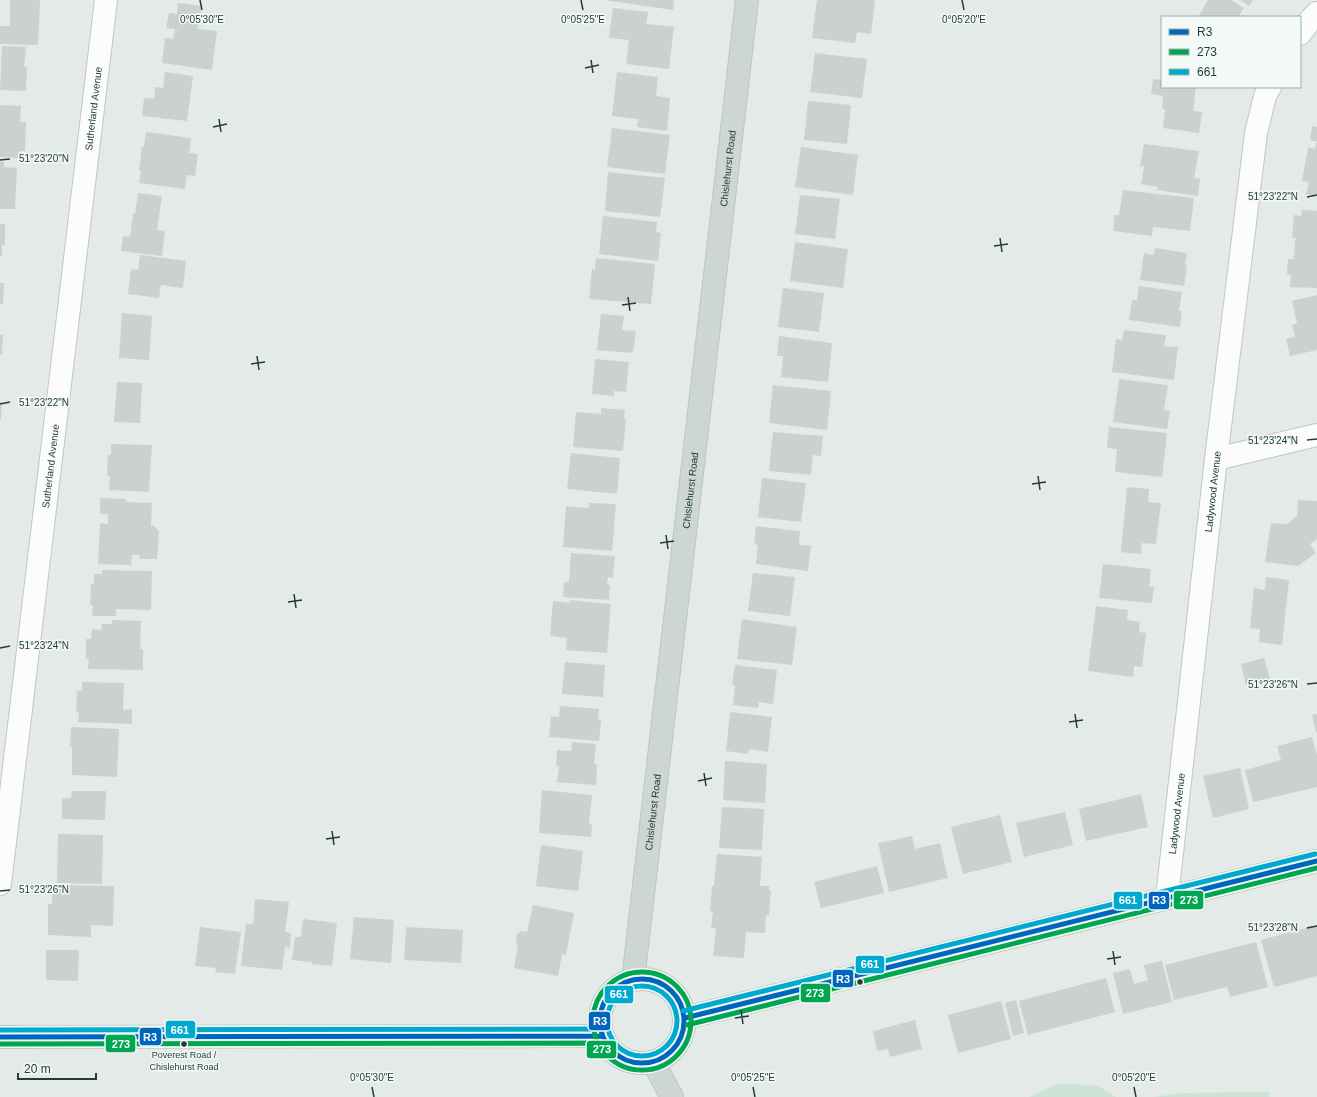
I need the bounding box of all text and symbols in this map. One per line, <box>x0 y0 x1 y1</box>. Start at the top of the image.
text: 0°05'30"E <box>180 14 224 25</box>
text: 0°05'25"E <box>561 14 605 25</box>
text: 0°05'20"E <box>942 14 986 25</box>
legend <box>1161 16 1301 88</box>
text: R3 <box>1197 25 1213 39</box>
text: 273 <box>1197 45 1217 59</box>
text: 661 <box>1197 65 1217 79</box>
street label: Sutherland Avenue <box>82 66 104 151</box>
street label: Chislehurst Road <box>718 130 737 207</box>
text: 51°23'20"N <box>19 153 69 164</box>
text: 51°23'22"N <box>1248 191 1298 202</box>
text: 51°23'22"N <box>19 397 69 408</box>
street label: Sutherland Avenue <box>40 423 61 509</box>
text: 51°23'24"N <box>1248 435 1298 446</box>
street label: Ladywood Avenue <box>1202 450 1222 533</box>
street label: Chislehurst Road <box>680 452 700 529</box>
text: 51°23'24"N <box>19 640 69 651</box>
text: 51°23'26"N <box>1248 679 1298 690</box>
street label: Ladywood Avenue <box>1166 772 1186 855</box>
street label: Chislehurst Road <box>643 773 662 851</box>
text: 51°23'26"N <box>19 884 69 895</box>
line badge: 273 <box>1173 890 1204 910</box>
line badge: 661 <box>1113 891 1143 910</box>
line badge: R3 <box>1148 891 1170 910</box>
text: 661 <box>1119 894 1137 906</box>
text: R3 <box>1152 894 1166 906</box>
text: 273 <box>1180 894 1198 906</box>
text: 51°23'28"N <box>1248 922 1298 933</box>
line badge: 661 <box>855 955 885 974</box>
text: 661 <box>861 958 879 970</box>
line badge: R3 <box>832 969 854 988</box>
text: R3 <box>836 973 850 985</box>
unlabelled marker <box>855 977 865 987</box>
line badge: 273 <box>800 983 831 1003</box>
line badge: 661 <box>604 985 634 1004</box>
text: 273 <box>806 987 824 999</box>
text: 661 <box>610 988 628 1000</box>
line badge: R3 <box>588 1011 611 1031</box>
text: R3 <box>593 1015 607 1027</box>
line badge: 661 <box>165 1020 196 1039</box>
text: 661 <box>171 1024 189 1036</box>
line badge: R3 <box>139 1027 162 1046</box>
text: R3 <box>143 1031 157 1043</box>
line badge: 273 <box>105 1034 136 1053</box>
text: 273 <box>112 1038 130 1050</box>
marker: Poverest Road / Chislehurst Road <box>179 1039 189 1049</box>
line badge: 273 <box>586 1040 617 1059</box>
text: 273 <box>593 1043 611 1055</box>
place label: Poverest Road / Chislehurst Road <box>149 1050 219 1072</box>
scale bar <box>18 1055 96 1081</box>
text: 20 m <box>24 1062 51 1076</box>
text: 0°05'30"E <box>350 1072 394 1083</box>
text: 0°05'25"E <box>731 1072 775 1083</box>
text: 0°05'20"E <box>1112 1072 1156 1083</box>

